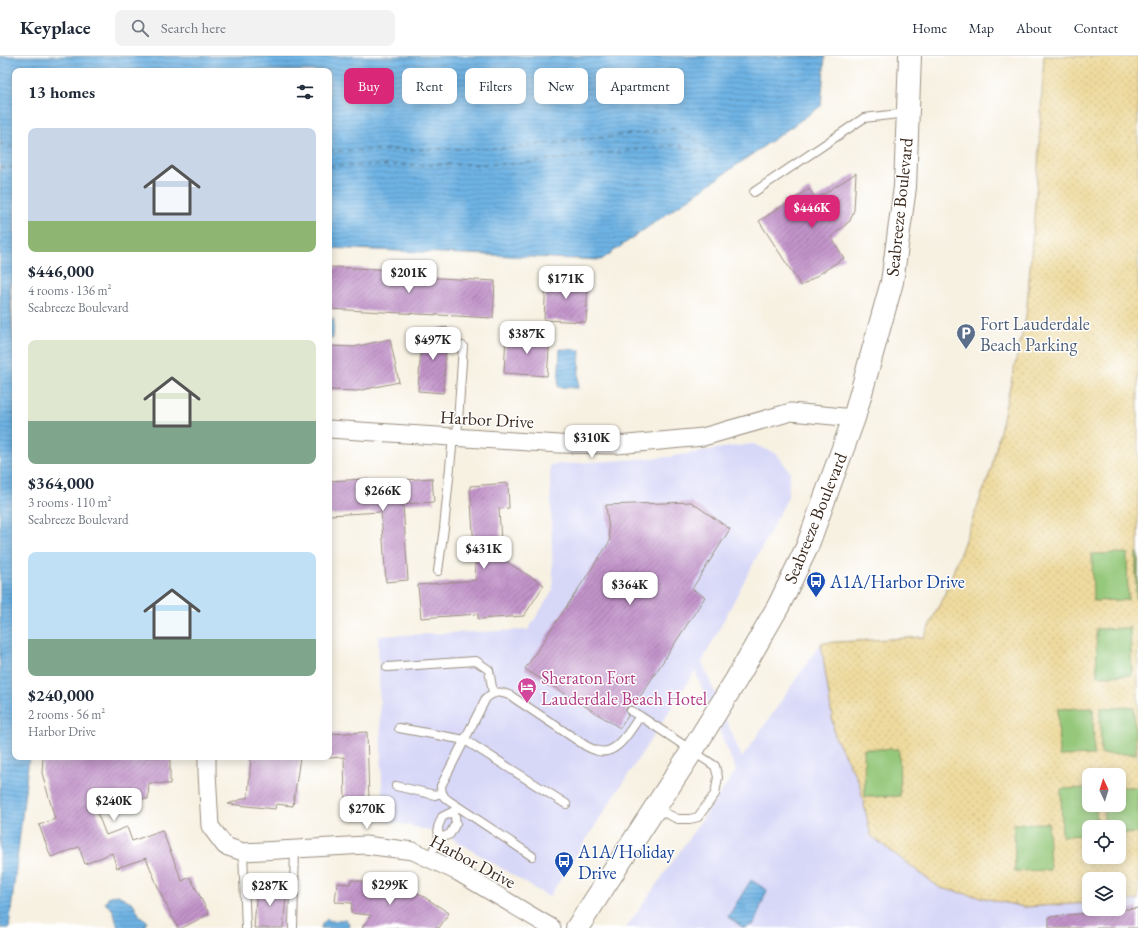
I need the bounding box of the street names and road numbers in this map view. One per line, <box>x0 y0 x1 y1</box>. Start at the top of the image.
street label: Seabreeze Boulevard <box>880 136 918 277</box>
street label: Harbor Drive <box>439 405 535 433</box>
street label: Seabreeze Boulevard <box>778 448 852 587</box>
street label: Harbor Drive <box>426 829 520 893</box>

